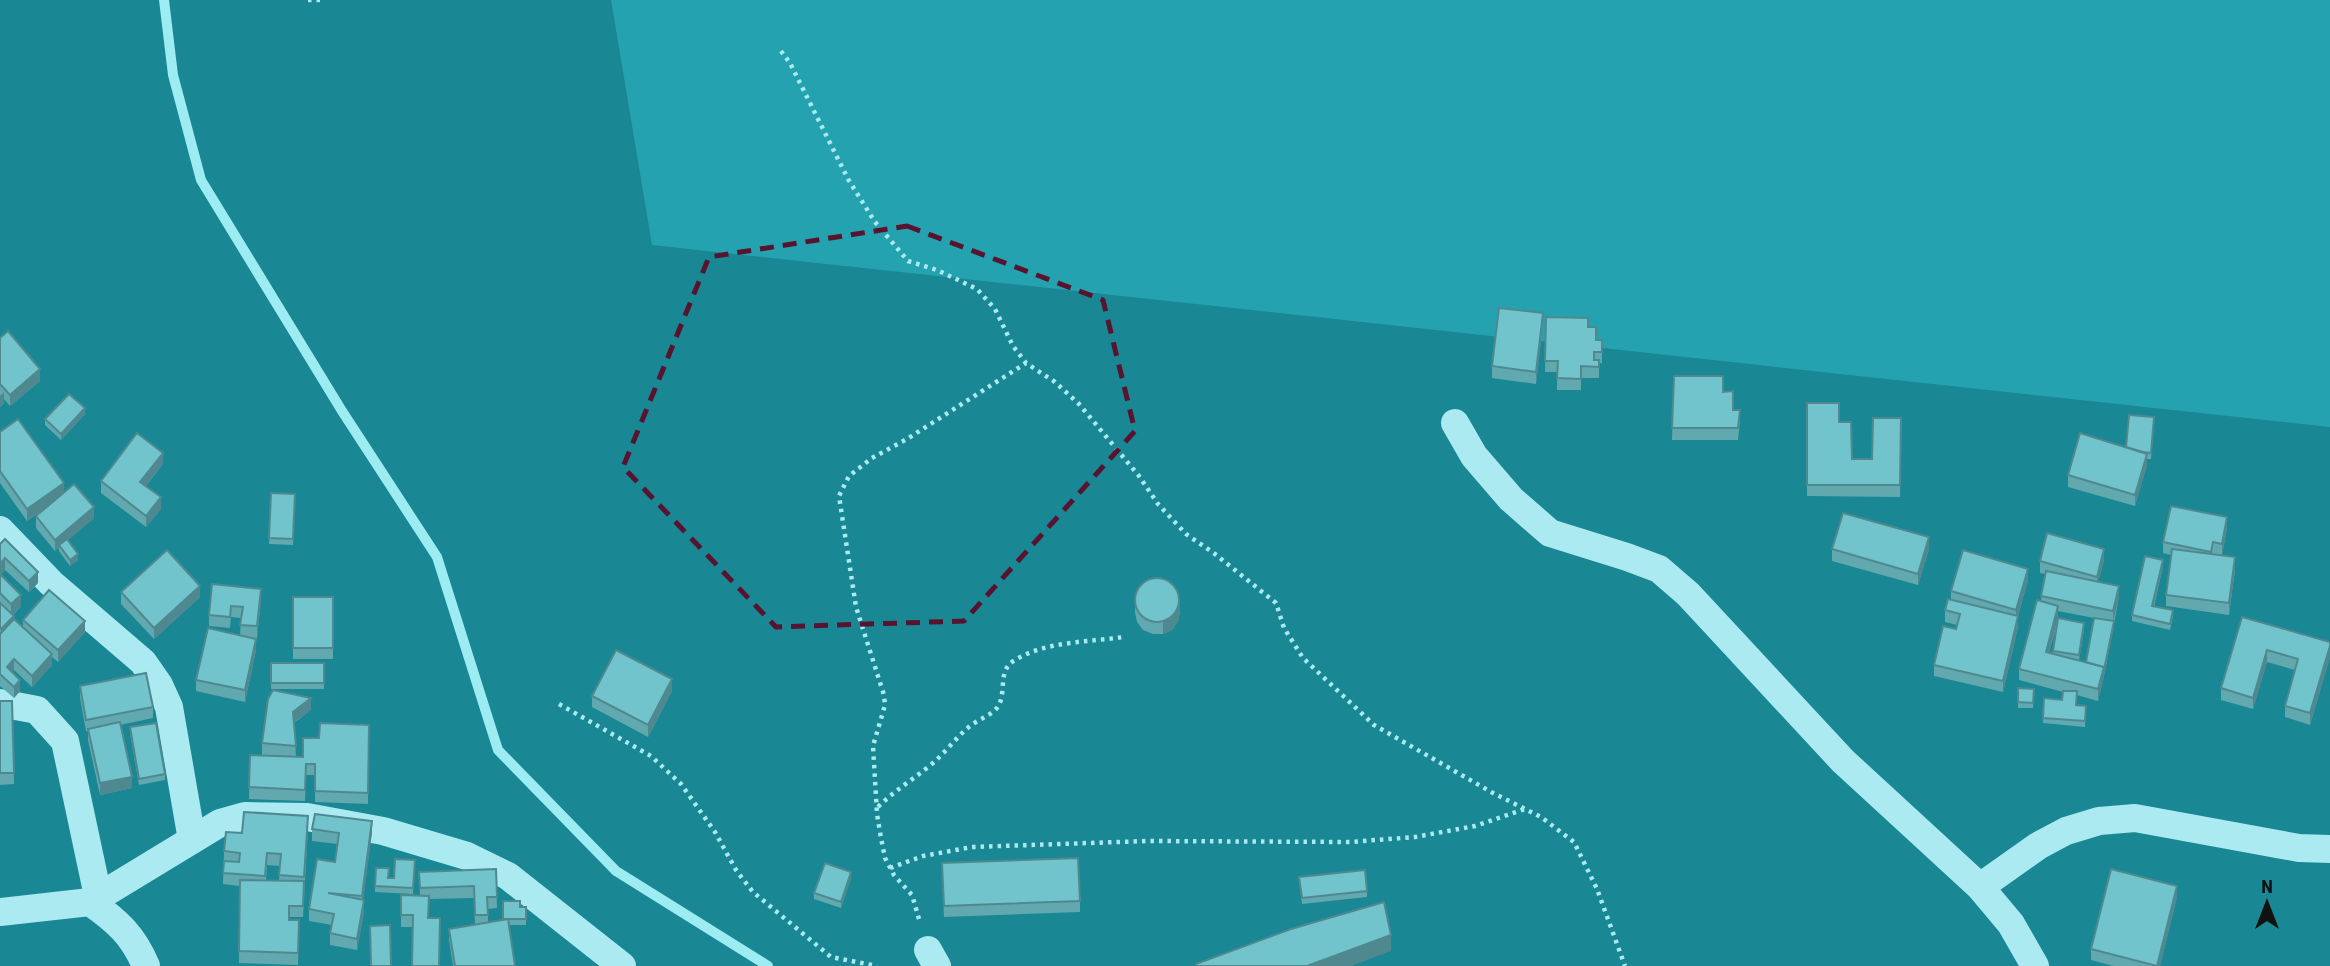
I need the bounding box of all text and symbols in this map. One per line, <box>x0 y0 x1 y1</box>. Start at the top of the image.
north arrow <box>2232 868 2302 938</box>
text: N <box>2261 875 2273 898</box>

